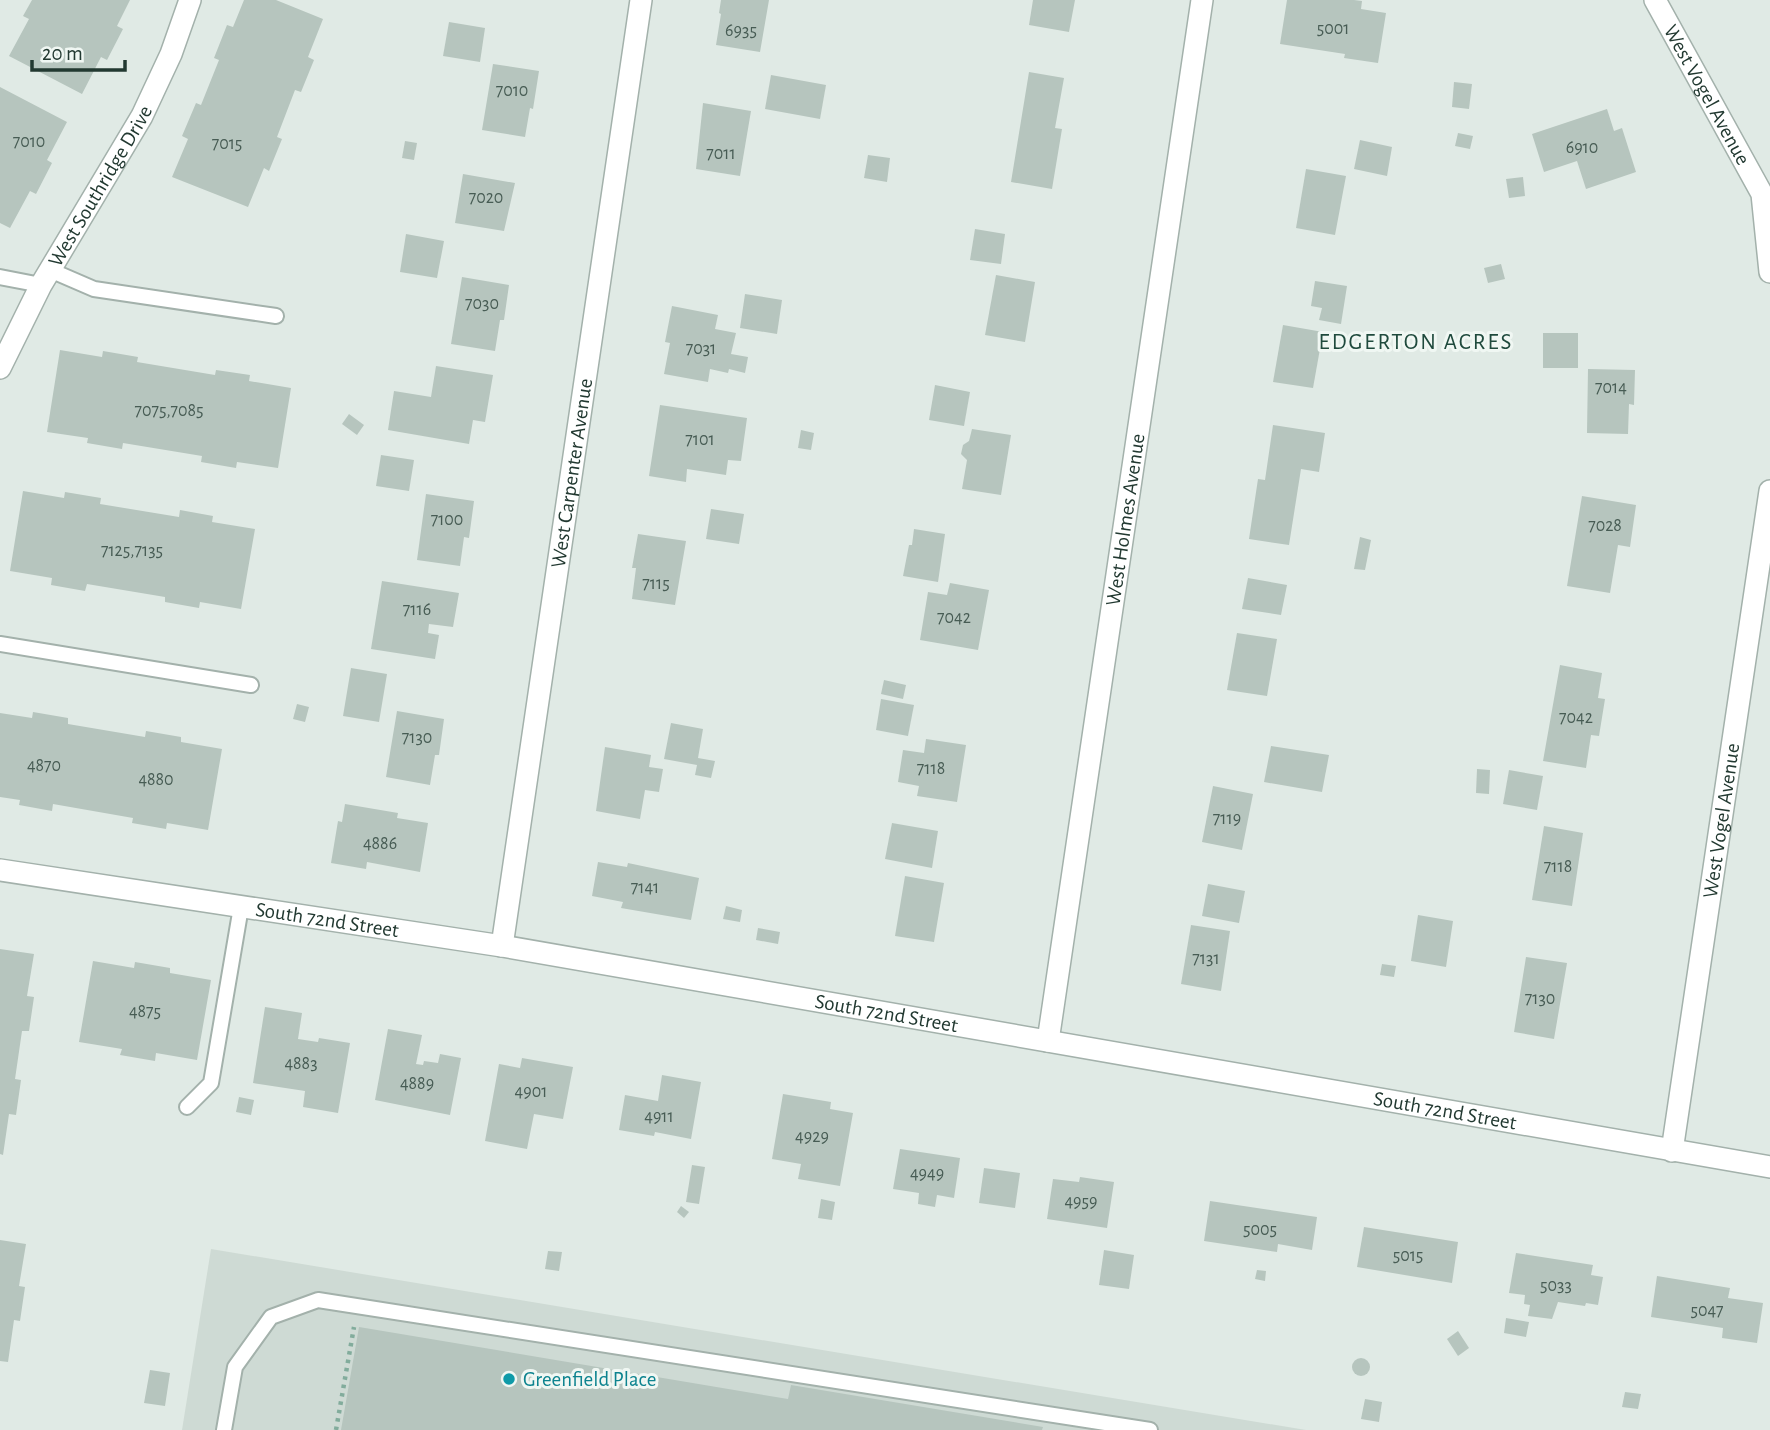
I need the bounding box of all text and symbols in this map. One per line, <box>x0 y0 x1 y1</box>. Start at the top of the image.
house number: 5001 <box>1317 20 1349 38</box>
street label: West Vogel Avenue <box>1660 21 1754 168</box>
house number: 6935 <box>725 22 757 40</box>
scale bar <box>32 28 124 72</box>
text: 20 m <box>42 43 83 64</box>
house number: 7010 <box>496 82 528 100</box>
street label: West Southridge Drive <box>45 103 156 270</box>
house number: 7010 <box>13 133 45 151</box>
house number: 7015 <box>212 135 242 153</box>
house number: 6910 <box>1566 139 1598 157</box>
house number: 7011 <box>706 145 736 163</box>
house number: 7020 <box>469 189 503 207</box>
house number: 7030 <box>465 295 499 313</box>
district label: EDGERTON ACRES <box>1319 331 1513 354</box>
house number: 7031 <box>686 340 716 358</box>
street label: West Carpenter Avenue <box>548 377 596 569</box>
house number: 7014 <box>1595 379 1627 397</box>
house number: 7075,7085 <box>134 402 204 420</box>
house number: 7101 <box>685 431 715 449</box>
street label: West Holmes Avenue <box>1103 432 1149 607</box>
house number: 7100 <box>431 511 463 529</box>
house number: 7028 <box>1588 517 1622 535</box>
house number: 7125,7135 <box>101 542 163 560</box>
house number: 7115 <box>642 575 670 593</box>
house number: 7116 <box>403 601 431 619</box>
house number: 7042 <box>937 609 971 627</box>
house number: 7042 <box>1559 709 1593 727</box>
house number: 7130 <box>402 729 432 747</box>
street label: West Vogel Avenue <box>1700 742 1743 900</box>
house number: 4870 <box>27 757 61 775</box>
house number: 7118 <box>917 760 945 778</box>
house number: 4880 <box>138 771 174 789</box>
house number: 7119 <box>1213 810 1241 828</box>
house number: 4886 <box>363 835 397 853</box>
house number: 7118 <box>1544 858 1572 876</box>
house number: 7141 <box>631 879 659 897</box>
street label: South 72nd Street <box>254 899 401 941</box>
house number: 7131 <box>1192 950 1220 968</box>
house number: 7130 <box>1525 990 1555 1008</box>
street label: South 72nd Street <box>813 991 960 1036</box>
house number: 4875 <box>129 1003 161 1021</box>
house number: 4883 <box>284 1055 318 1073</box>
house number: 4889 <box>400 1075 434 1093</box>
house number: 4901 <box>515 1083 547 1101</box>
street label: South 72nd Street <box>1372 1088 1518 1134</box>
house number: 4911 <box>644 1108 674 1126</box>
house number: 4929 <box>795 1128 829 1146</box>
house number: 4949 <box>910 1165 944 1183</box>
house number: 4959 <box>1064 1193 1098 1211</box>
house number: 5005 <box>1243 1221 1277 1239</box>
house number: 5015 <box>1393 1247 1423 1265</box>
house number: 5033 <box>1540 1277 1572 1295</box>
house number: 5047 <box>1690 1302 1724 1320</box>
place label: Greenfield Place <box>523 1369 656 1390</box>
marker: Greenfield Place <box>501 1371 517 1387</box>

